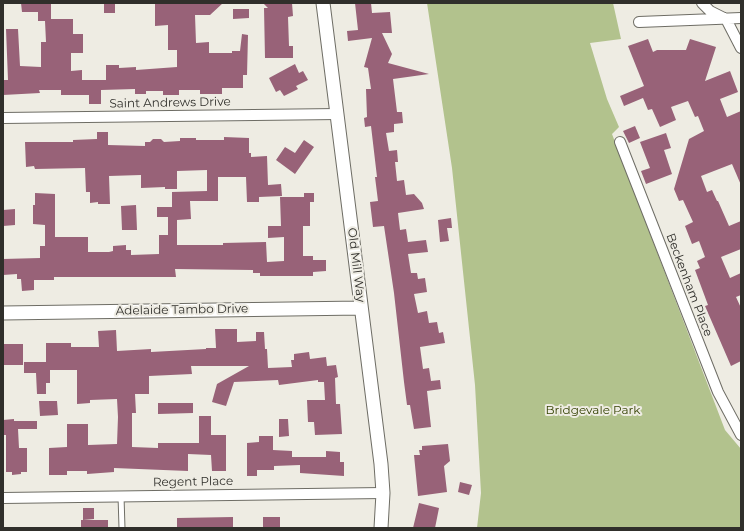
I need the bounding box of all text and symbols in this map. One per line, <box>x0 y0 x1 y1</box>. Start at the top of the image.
street label: Saint Andrews Drive <box>109 95 231 111</box>
street label: Old Mill Way <box>344 227 368 303</box>
street label: Beckenham Place <box>663 231 715 339</box>
street label: Adelaide Tambo Drive <box>116 302 248 318</box>
park label: Bridgevale Park <box>546 403 640 417</box>
street label: Regent Place <box>153 474 233 490</box>

